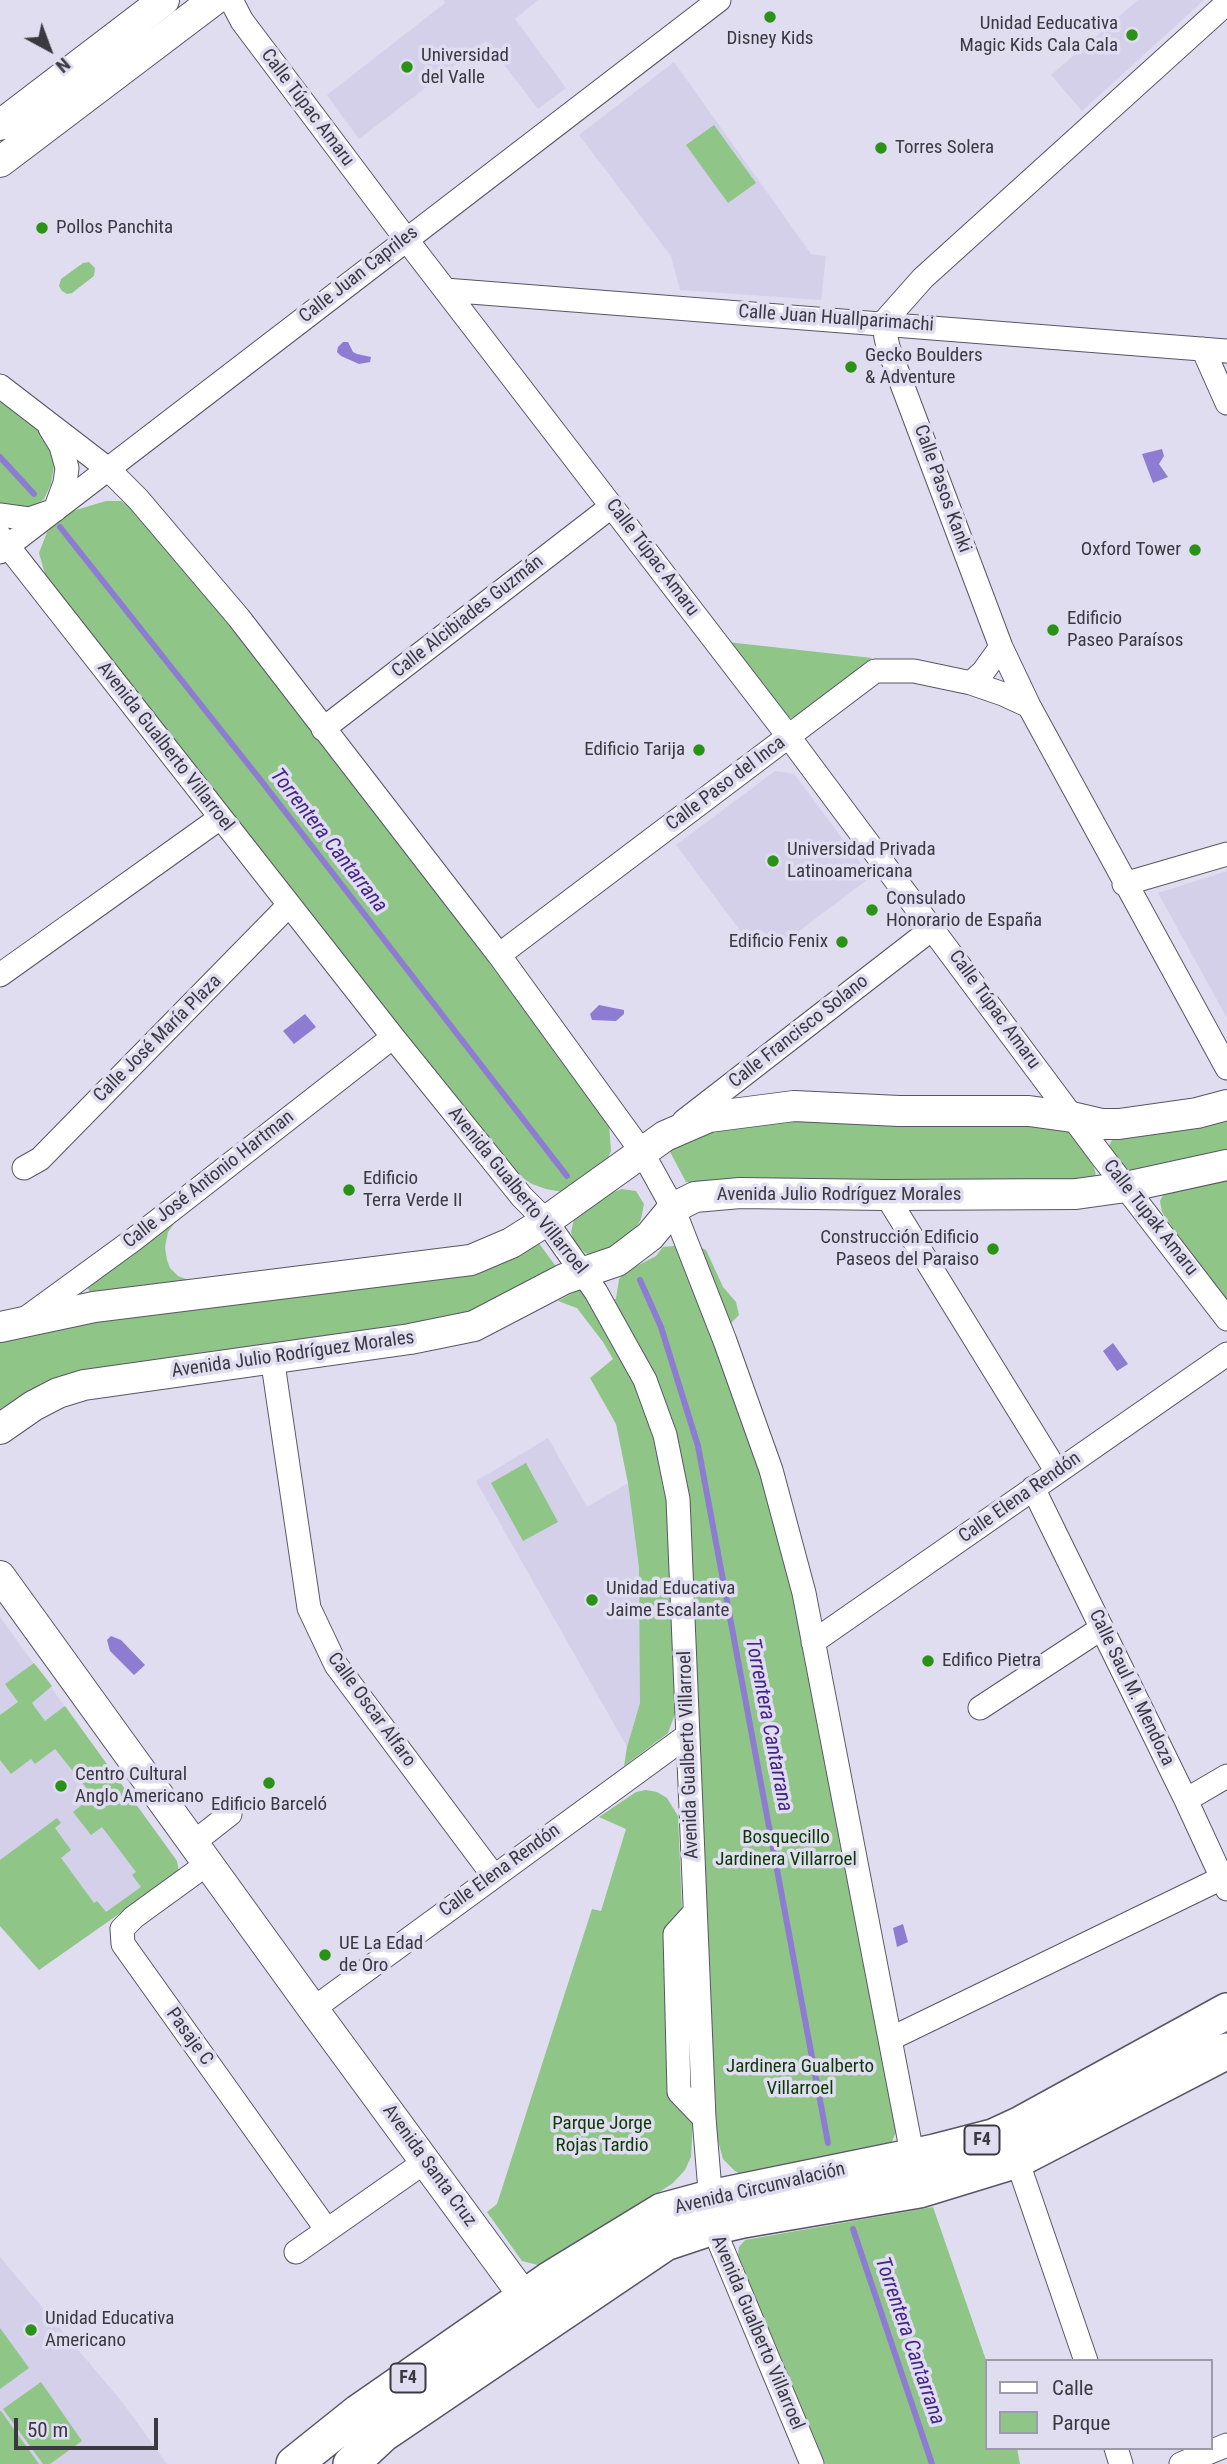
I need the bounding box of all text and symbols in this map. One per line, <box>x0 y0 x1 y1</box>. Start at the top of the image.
marker: Disney Kids <box>762 9 778 25</box>
place label: Unidad Eeducativa Magic Kids Cala Cala <box>959 13 1118 57</box>
north arrow <box>14 14 84 84</box>
marker: Unidad Eeducativa Magic Kids Cala Cala <box>1124 27 1140 43</box>
place label: Disney Kids <box>727 28 813 50</box>
street label: Calle Túpac Amaru <box>255 45 359 171</box>
place label: Universidad del Valle <box>421 45 509 89</box>
text: N <box>51 53 75 78</box>
marker: Universidad del Valle <box>399 59 415 75</box>
place label: Torres Solera <box>895 137 994 159</box>
marker: Torres Solera <box>873 140 889 156</box>
place label: Pollos Panchita <box>56 217 173 239</box>
marker: Pollos Panchita <box>34 220 50 236</box>
street label: Calle Juan Capriles <box>295 222 423 328</box>
street label: Calle Juan Huallparimachi <box>737 301 935 337</box>
place label: Gecko Boulders & Adventure <box>865 345 983 389</box>
marker: Gecko Boulders & Adventure <box>843 359 859 375</box>
street label: Calle Pasos Kanki <box>908 422 976 556</box>
street label: Calle Túpac Amaru <box>600 495 704 621</box>
place label: Oxford Tower <box>1081 539 1181 561</box>
marker: Oxford Tower <box>1187 542 1203 558</box>
street label: Calle Alcibiades Guzmán <box>388 551 548 683</box>
place label: Edificio Paseo Paraísos <box>1067 608 1183 652</box>
marker: Edificio Paseo Paraísos <box>1045 622 1061 638</box>
street label: Avenida Gualberto Villarroel <box>92 658 238 836</box>
street label: Calle Paso del Inca <box>662 732 790 836</box>
place label: Edificio Tarija <box>584 739 685 761</box>
marker: Edificio Tarija <box>691 742 707 758</box>
water label: Torrentera Cantarrana <box>264 764 392 918</box>
place label: Universidad Privada Latinoamericana <box>787 839 936 883</box>
marker: Universidad Privada Latinoamericana <box>765 853 781 869</box>
place label: Consulado Honorario de España <box>886 888 1042 932</box>
marker: Consulado Honorario de España <box>864 902 880 918</box>
place label: Edificio Fenix <box>729 931 828 953</box>
marker: Edificio Fenix <box>834 934 850 950</box>
street label: Calle Túpac Amaru <box>943 946 1045 1074</box>
street label: Calle José María Plaza <box>89 970 227 1108</box>
street label: Calle Francisco Solano <box>725 971 873 1093</box>
street label: Avenida Gualberto Villarroel <box>442 1103 592 1279</box>
street label: Calle José Antonio Hartman <box>119 1106 299 1254</box>
street label: Calle Tupak Amaru <box>1098 1156 1202 1280</box>
place label: Edificio Terra Verde II <box>363 1168 462 1212</box>
marker: Edificio Terra Verde II <box>341 1182 357 1198</box>
street label: Avenida Julio Rodríguez Morales <box>717 1184 961 1206</box>
place label: Construcción Edificio Paseos del Paraiso <box>820 1227 979 1271</box>
marker: Construcción Edificio Paseos del Paraiso <box>985 1241 1001 1257</box>
street label: Avenida Julio Rodríguez Morales <box>170 1327 416 1383</box>
street label: Calle Elena Rendón <box>955 1447 1085 1549</box>
place label: Unidad Educativa Jaime Escalante <box>606 1578 735 1622</box>
marker: Unidad Educativa Jaime Escalante <box>584 1592 600 1608</box>
street label: Calle Saul M. Mendoza <box>1083 1606 1179 1770</box>
water label: Torrentera Cantarrana <box>739 1636 797 1814</box>
street label: Calle Oscar Alfaro <box>322 1648 420 1772</box>
street label: Avenida Gualberto Villarroel <box>674 1650 704 1860</box>
place label: Edifico Pietra <box>942 1650 1041 1672</box>
marker: Edifico Pietra <box>920 1653 936 1669</box>
place label: Centro Cultural Anglo Americano <box>75 1764 204 1808</box>
marker: Edificio Barceló <box>261 1775 277 1791</box>
marker: Centro Cultural Anglo Americano <box>53 1778 69 1794</box>
place label: Edificio Barceló <box>211 1794 327 1816</box>
street label: Calle Elena Rendón <box>435 1820 565 1922</box>
park label: Bosquecillo Jardinera Villarroel <box>715 1827 857 1871</box>
place label: UE La Edad de Oro <box>339 1933 423 1977</box>
marker: UE La Edad de Oro <box>317 1947 333 1963</box>
street label: Pasaje C <box>161 2004 217 2070</box>
park label: Jardinera Gualberto Villarroel <box>726 2056 874 2100</box>
street label: Avenida Santa Cruz <box>377 2101 481 2231</box>
park label: Parque Jorge Rojas Tardio <box>552 2113 652 2157</box>
road number: F4 <box>964 2126 1000 2154</box>
street label: Avenida Circunvalación <box>673 2158 847 2220</box>
street label: Avenida Gualberto Villarroel <box>706 2233 808 2433</box>
water label: Torrentera Cantarrana <box>868 2254 950 2428</box>
place label: Unidad Educativa Americano <box>45 2308 174 2352</box>
marker: Unidad Educativa Americano <box>23 2322 39 2338</box>
legend <box>986 2359 1213 2450</box>
road number: F4 <box>390 2364 426 2392</box>
text: Calle <box>1052 2376 1093 2400</box>
scale bar <box>18 2404 161 2448</box>
text: Parque <box>1052 2411 1110 2435</box>
text: 50 m <box>27 2418 68 2442</box>

